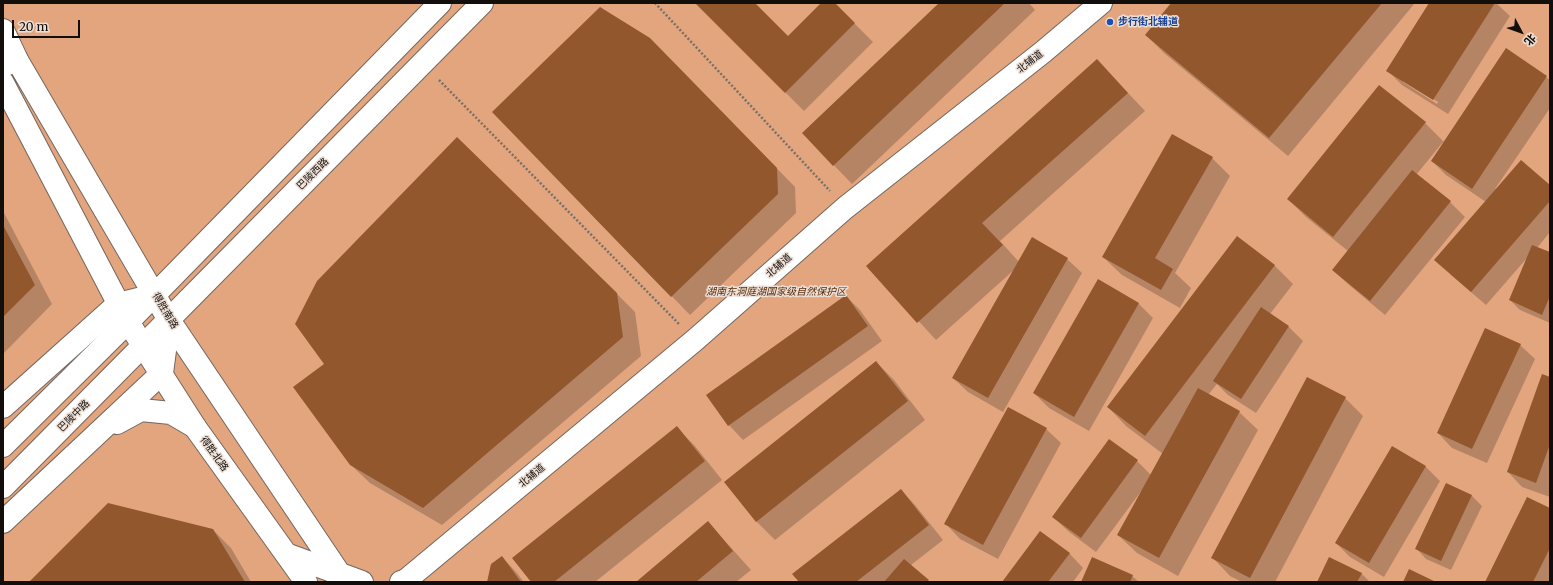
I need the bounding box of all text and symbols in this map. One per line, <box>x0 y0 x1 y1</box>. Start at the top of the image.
scale bar <box>14 12 82 38</box>
north arrow <box>1501 12 1541 52</box>
place label: 步行街北辅道 <box>1118 16 1178 28</box>
marker: 步行街北辅道 <box>1105 17 1115 27</box>
text: 20 m <box>19 19 48 34</box>
text: 北 <box>1521 31 1539 49</box>
street label: 北辅道 <box>1014 48 1046 76</box>
street label: 巴陵西路 <box>295 156 331 192</box>
street label: 北辅道 <box>764 252 794 280</box>
park label: 湖南东洞庭湖国家级自然保护区 <box>706 286 846 298</box>
street label: 得胜南路 <box>150 291 180 331</box>
street label: 巴陵中路 <box>56 398 92 434</box>
street label: 得胜北路 <box>197 434 231 474</box>
street label: 北辅道 <box>517 462 547 490</box>

